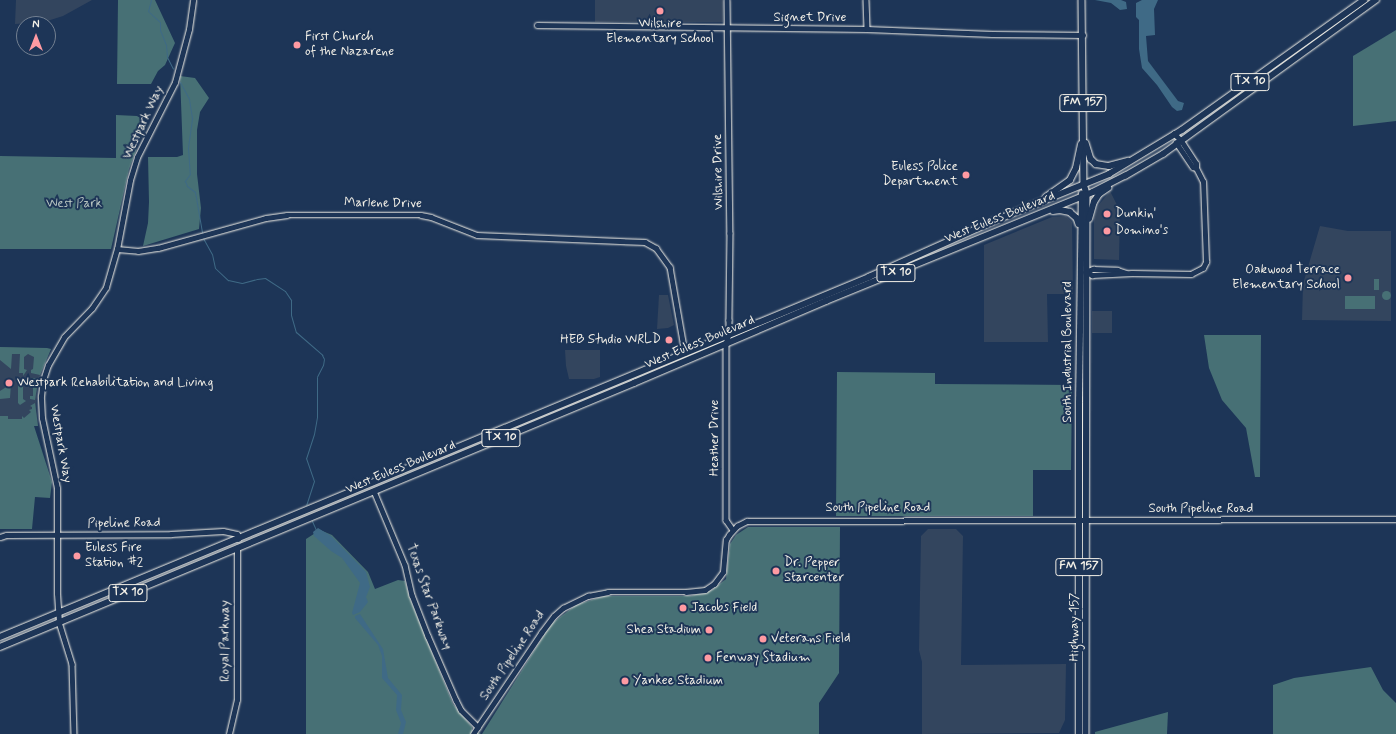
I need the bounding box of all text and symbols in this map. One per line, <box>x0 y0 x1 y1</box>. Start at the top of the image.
marker: Wilshire Elementary School <box>655 6 665 16</box>
street label: Signet Drive <box>774 10 846 26</box>
north arrow <box>16 16 56 56</box>
place label: Wilshire Elementary School <box>606 17 714 48</box>
text: N <box>32 18 40 32</box>
place label: First Church of the Nazarene <box>305 30 394 61</box>
marker: First Church of the Nazarene <box>292 40 302 50</box>
road number: TX 10 <box>1230 72 1270 92</box>
street label: Westpark Way <box>120 84 168 162</box>
road number: FM 157 <box>1059 93 1107 113</box>
street label: Wilshire Drive <box>711 134 727 210</box>
place label: Euless Police Department <box>883 160 958 191</box>
marker: Euless Police Department <box>961 170 971 180</box>
street label: West Euless Boulevard <box>943 189 1057 247</box>
park label: West Park <box>46 196 102 212</box>
street label: Marlene Drive <box>344 196 422 212</box>
place label: Dunkin' <box>1115 206 1156 222</box>
marker: Dunkin' <box>1102 209 1112 219</box>
place label: Domino's <box>1115 223 1168 239</box>
marker: Domino's <box>1102 226 1112 236</box>
road number: TX 10 <box>876 263 916 283</box>
place label: Oakwood Terrace Elementary School <box>1232 263 1340 294</box>
marker: Oakwood Terrace Elementary School <box>1343 273 1353 283</box>
street label: South Industrial Boulevard <box>1060 283 1076 421</box>
street label: West Euless Boulevard <box>643 313 757 373</box>
place label: HEB Studio WRLD <box>560 332 661 348</box>
marker: HEB Studio WRLD <box>664 335 674 345</box>
place label: Westpark Rehabilitation and Living <box>17 375 213 391</box>
marker: Westpark Rehabilitation and Living <box>4 378 14 388</box>
street label: Heather Drive <box>707 400 723 476</box>
street label: Westpark Way <box>45 404 75 484</box>
road number: TX 10 <box>481 428 521 448</box>
street label: West Euless Boulevard <box>344 438 458 498</box>
street label: South Pipeline Road <box>826 500 930 516</box>
street label: South Pipeline Road <box>1149 501 1253 517</box>
street label: Pipeline Road <box>88 516 160 532</box>
place label: Euless Fire Station #2 <box>85 541 143 572</box>
street label: Texas Star Parkway <box>402 543 454 651</box>
marker: Euless Fire Station #2 <box>72 551 82 561</box>
place label: Dr. Pepper Starcenter <box>784 556 844 587</box>
road number: FM 157 <box>1055 557 1103 577</box>
marker: Dr. Pepper Starcenter <box>771 566 781 576</box>
road number: TX 10 <box>108 583 148 603</box>
street label: Highway 157 <box>1067 593 1083 661</box>
place label: Jacobs Field <box>691 600 758 616</box>
street label: Royal Parkway <box>218 601 234 681</box>
marker: Jacobs Field <box>678 603 688 613</box>
street label: South Pipeline Road <box>478 609 548 703</box>
place label: Shea Stadium <box>625 622 701 638</box>
marker: Shea Stadium <box>704 625 714 635</box>
place label: Veterans Field <box>771 631 850 647</box>
marker: Veterans Field <box>758 634 768 644</box>
place label: Fenway Stadium <box>716 650 809 666</box>
marker: Fenway Stadium <box>703 653 713 663</box>
place label: Yankee Stadium <box>633 673 723 689</box>
marker: Yankee Stadium <box>620 676 630 686</box>

